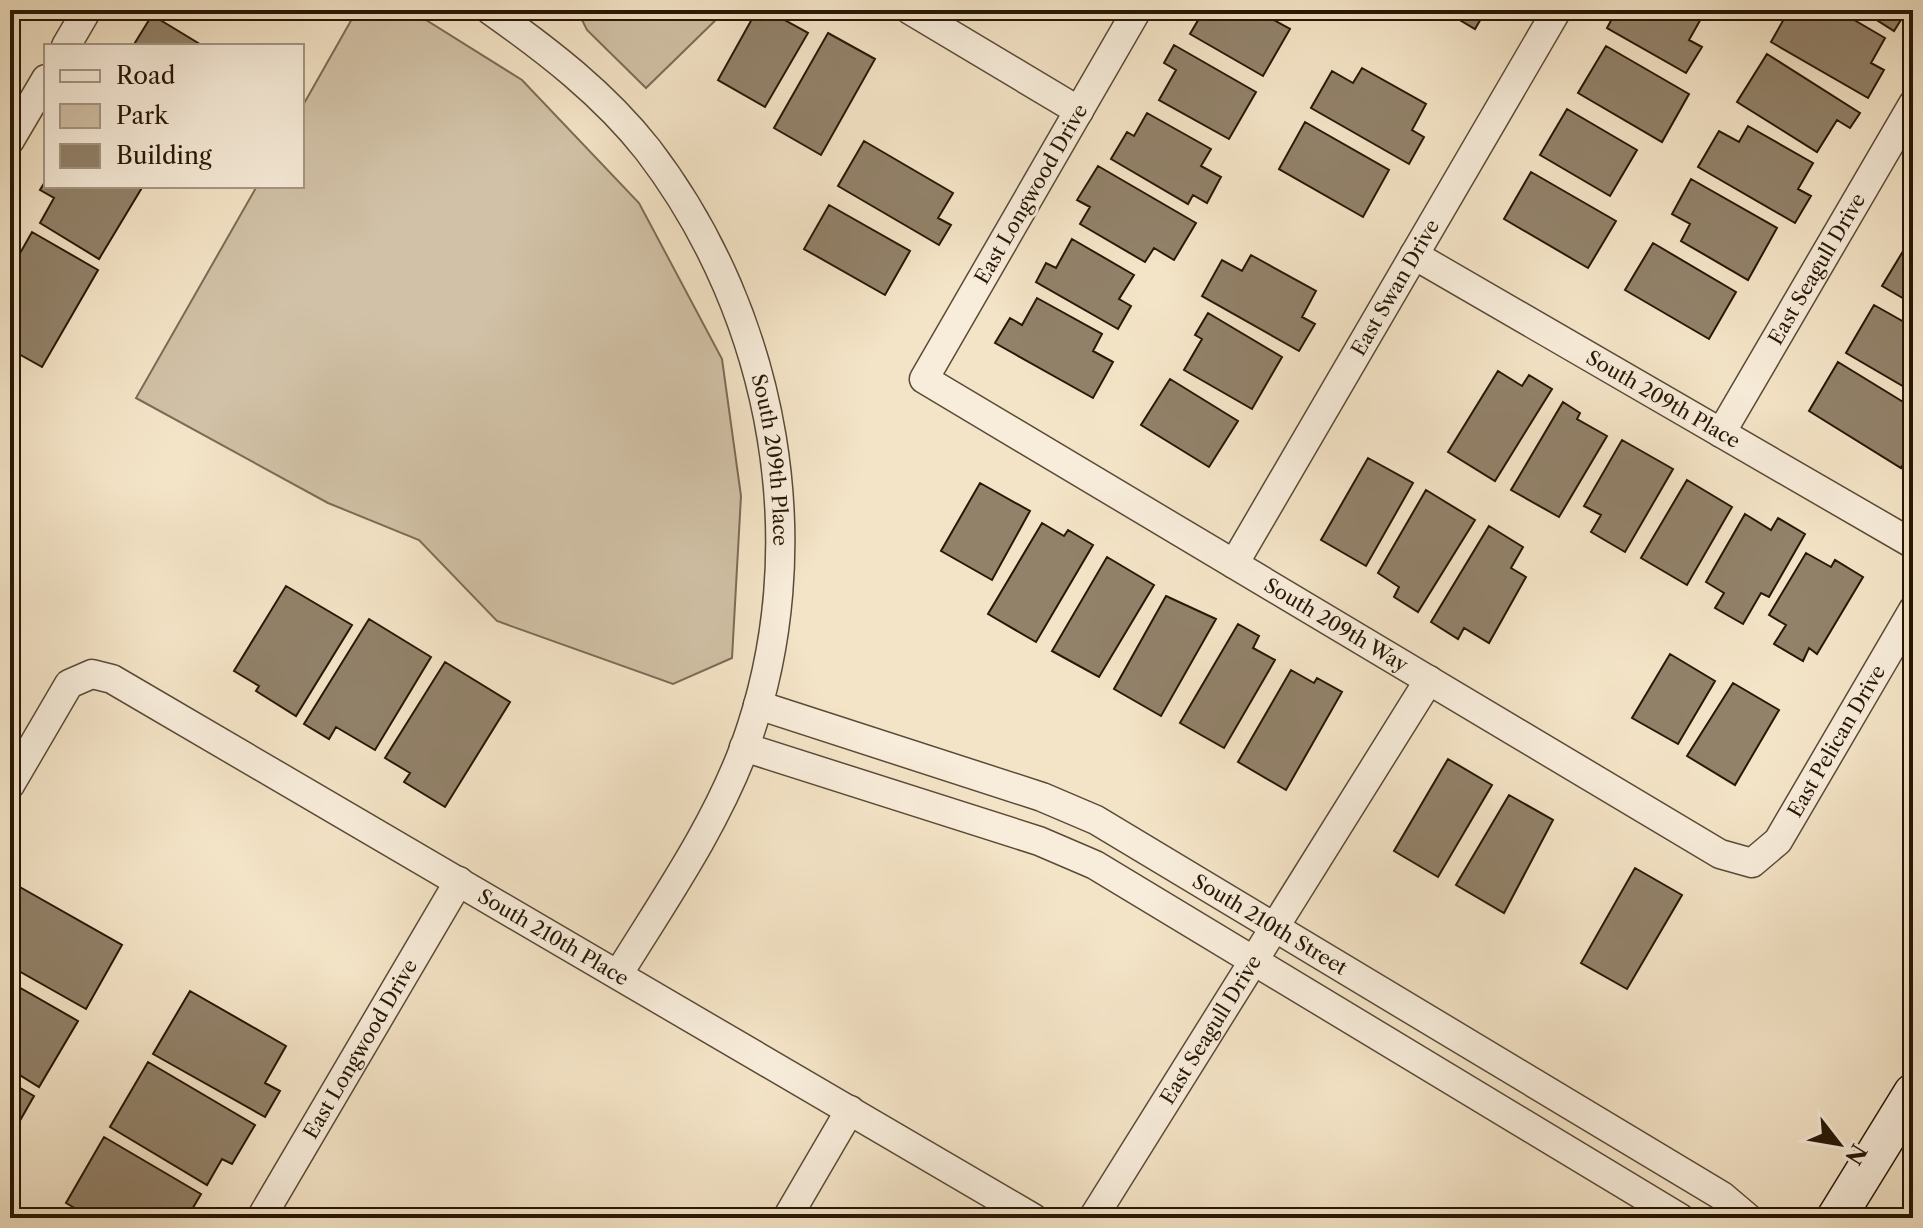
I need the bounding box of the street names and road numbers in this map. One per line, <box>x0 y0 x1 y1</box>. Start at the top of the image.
street label: East Longwood Drive <box>970 100 1092 288</box>
street label: East Seagull Drive <box>1763 189 1870 349</box>
street label: East Swan Drive <box>1346 215 1444 360</box>
street label: South 209th Place <box>1582 345 1744 453</box>
street label: South 209th Place <box>746 371 792 546</box>
street label: South 209th Way <box>1260 573 1413 677</box>
street label: East Pelican Drive <box>1783 661 1890 822</box>
street label: South 210th Street <box>1188 869 1351 980</box>
street label: South 210th Place <box>474 884 633 991</box>
street label: East Seagull Drive <box>1155 951 1266 1109</box>
street label: East Longwood Drive <box>298 955 422 1143</box>

